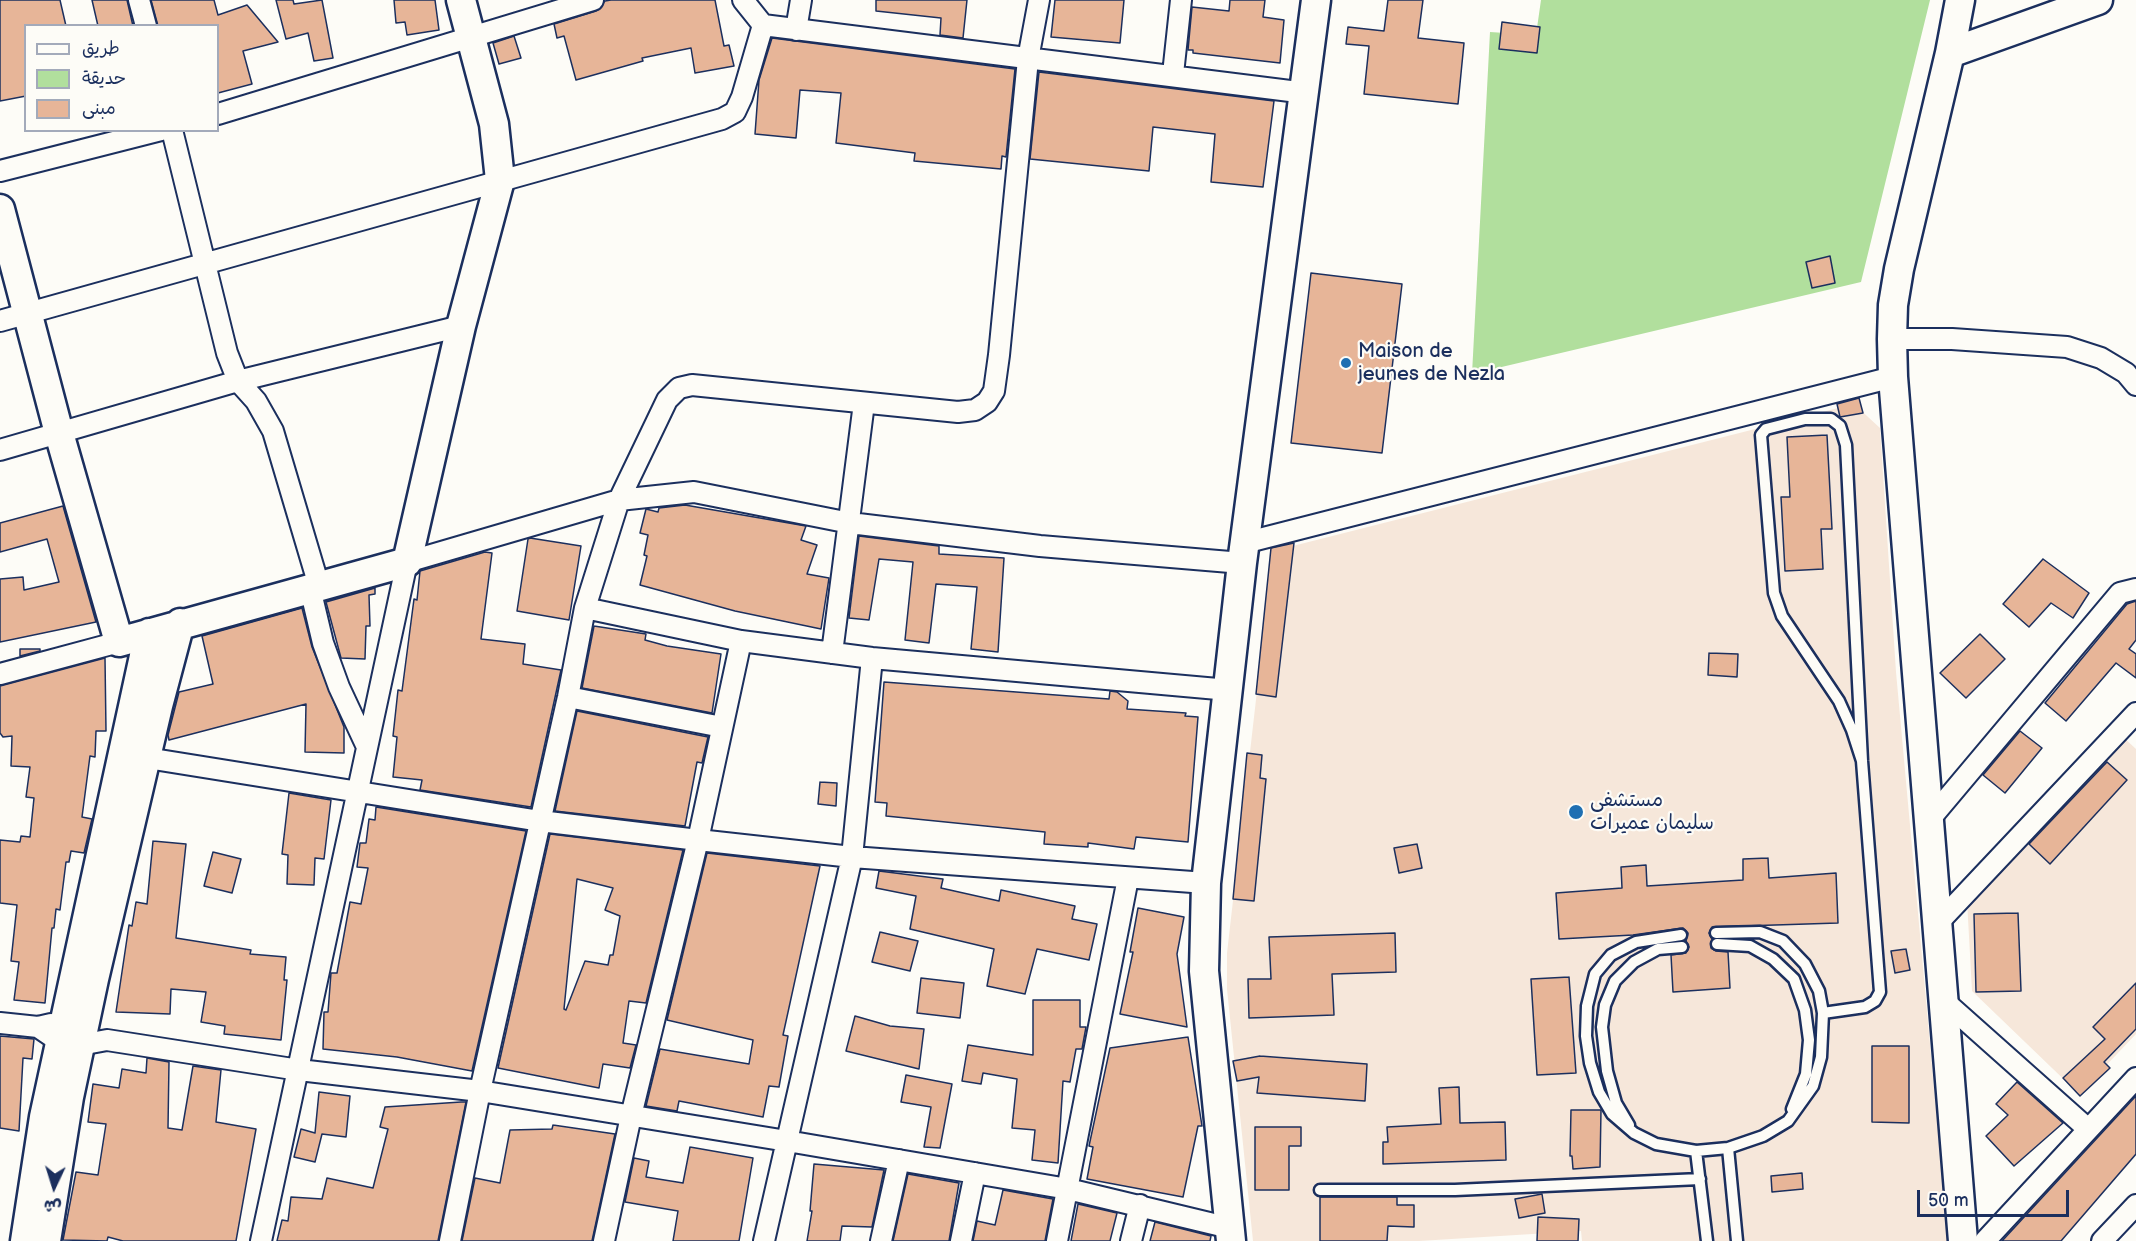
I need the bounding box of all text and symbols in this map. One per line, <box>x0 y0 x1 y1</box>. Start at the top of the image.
legend <box>24 24 219 132</box>
text: طريق <box>82 38 120 59</box>
text: حديقة <box>82 68 126 89</box>
text: مبنى <box>82 98 116 119</box>
place label: Maison de jeunes de Nezla <box>1358 340 1505 387</box>
marker: Maison de jeunes de Nezla <box>1339 356 1353 370</box>
place label: مستشفى سليمان عميرات <box>1590 789 1714 836</box>
marker: مستشفى سليمان عميرات <box>1567 803 1585 821</box>
north arrow <box>24 1157 84 1217</box>
scale bar <box>1920 1178 2072 1216</box>
text: 50 m <box>1928 1190 1969 1211</box>
text: ش <box>43 1195 62 1216</box>

